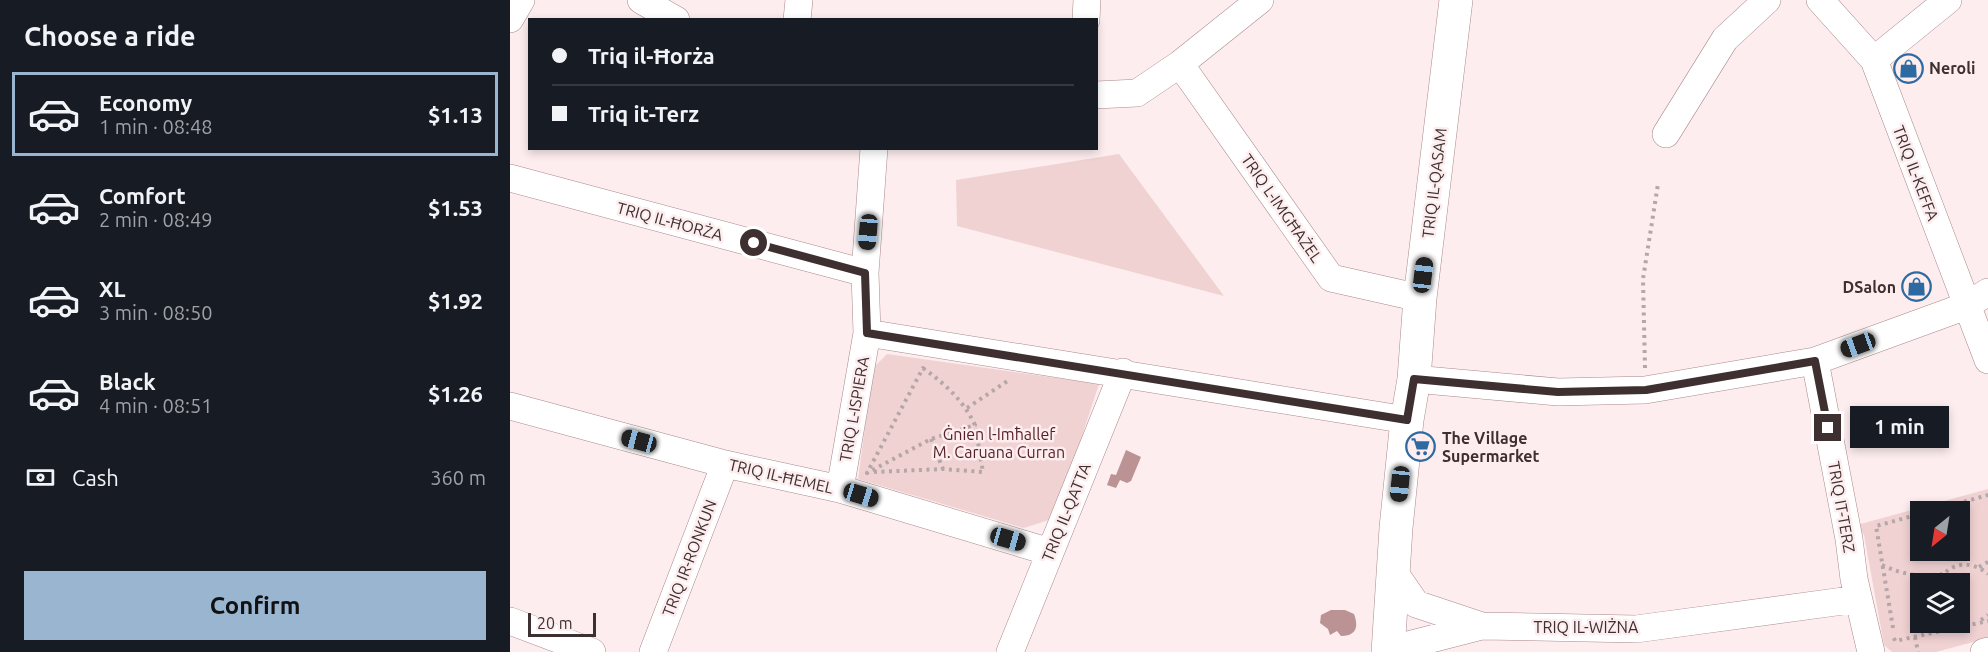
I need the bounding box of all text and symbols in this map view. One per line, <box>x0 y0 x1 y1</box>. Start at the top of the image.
text: Choose a ride <box>24 21 196 51</box>
text: Triq il-Ħorża <box>588 43 715 68</box>
shop icon: Neroli <box>1892 52 1924 84</box>
place label: Neroli <box>1929 59 1976 77</box>
icon: car <box>27 87 81 141</box>
text: Economy <box>99 90 192 115</box>
text: Triq it-Terz <box>588 101 699 126</box>
text: $1.13 <box>428 102 483 127</box>
text: 1 min · 08:48 <box>99 115 213 138</box>
street label: TRIQ IL-KEFFA <box>1890 123 1943 224</box>
street label: TRIQ IL-QASAM <box>1418 127 1450 239</box>
street label: TRIQ L-IMGĦAŻEL <box>1238 150 1326 266</box>
icon: car <box>27 180 81 234</box>
text: Comfort <box>99 183 186 208</box>
text: $1.53 <box>428 195 483 220</box>
street label: TRIQ IL-ĦORŻA <box>615 198 726 244</box>
text: 2 min · 08:49 <box>99 208 213 231</box>
car <box>857 213 879 251</box>
route start <box>740 229 767 256</box>
car <box>1412 256 1434 294</box>
shop icon: DSalon <box>1901 271 1933 303</box>
icon: car <box>27 273 81 327</box>
text: XL <box>99 276 126 301</box>
place label: DSalon <box>1843 278 1896 296</box>
text: $1.92 <box>428 288 483 313</box>
text: 3 min · 08:50 <box>99 301 213 324</box>
car <box>1838 330 1878 360</box>
street label: TRIQ L-ISPIERA <box>836 354 872 463</box>
icon: car <box>27 366 81 420</box>
text: Black <box>99 369 156 394</box>
text: $1.26 <box>428 381 483 406</box>
text: 4 min · 08:51 <box>99 394 213 417</box>
callout: 1 min <box>1849 407 1948 449</box>
route end <box>1814 414 1841 441</box>
text: 1 min <box>1874 415 1925 438</box>
park label: Ġnien l-Imħallef M. Caruana Curran <box>933 425 1065 461</box>
car <box>619 428 659 454</box>
place label: The Village Supermarket <box>1442 429 1540 465</box>
supermarket icon: The Village Supermarket <box>1405 431 1437 463</box>
street label: TRIQ IL-ĦEMEL <box>727 455 835 497</box>
street label: TRIQ IL-QATTA <box>1038 460 1094 564</box>
street label: TRIQ IT-TERZ <box>1825 460 1859 554</box>
icon: cash <box>24 461 57 494</box>
text: Cash <box>72 465 119 490</box>
car <box>1389 465 1411 503</box>
text: 360 m <box>430 466 486 489</box>
car <box>841 481 881 509</box>
street label: TRIQ IR-RONKUN <box>658 497 720 619</box>
north arrow <box>1910 501 1970 561</box>
map controls <box>1910 501 1970 633</box>
car <box>988 525 1028 553</box>
button: Confirm <box>24 571 486 640</box>
button: layers <box>1910 573 1970 633</box>
scale bar <box>528 610 596 638</box>
text: 20 m <box>537 614 573 632</box>
street label: TRIQ IL-WIŻNA <box>1534 618 1639 636</box>

